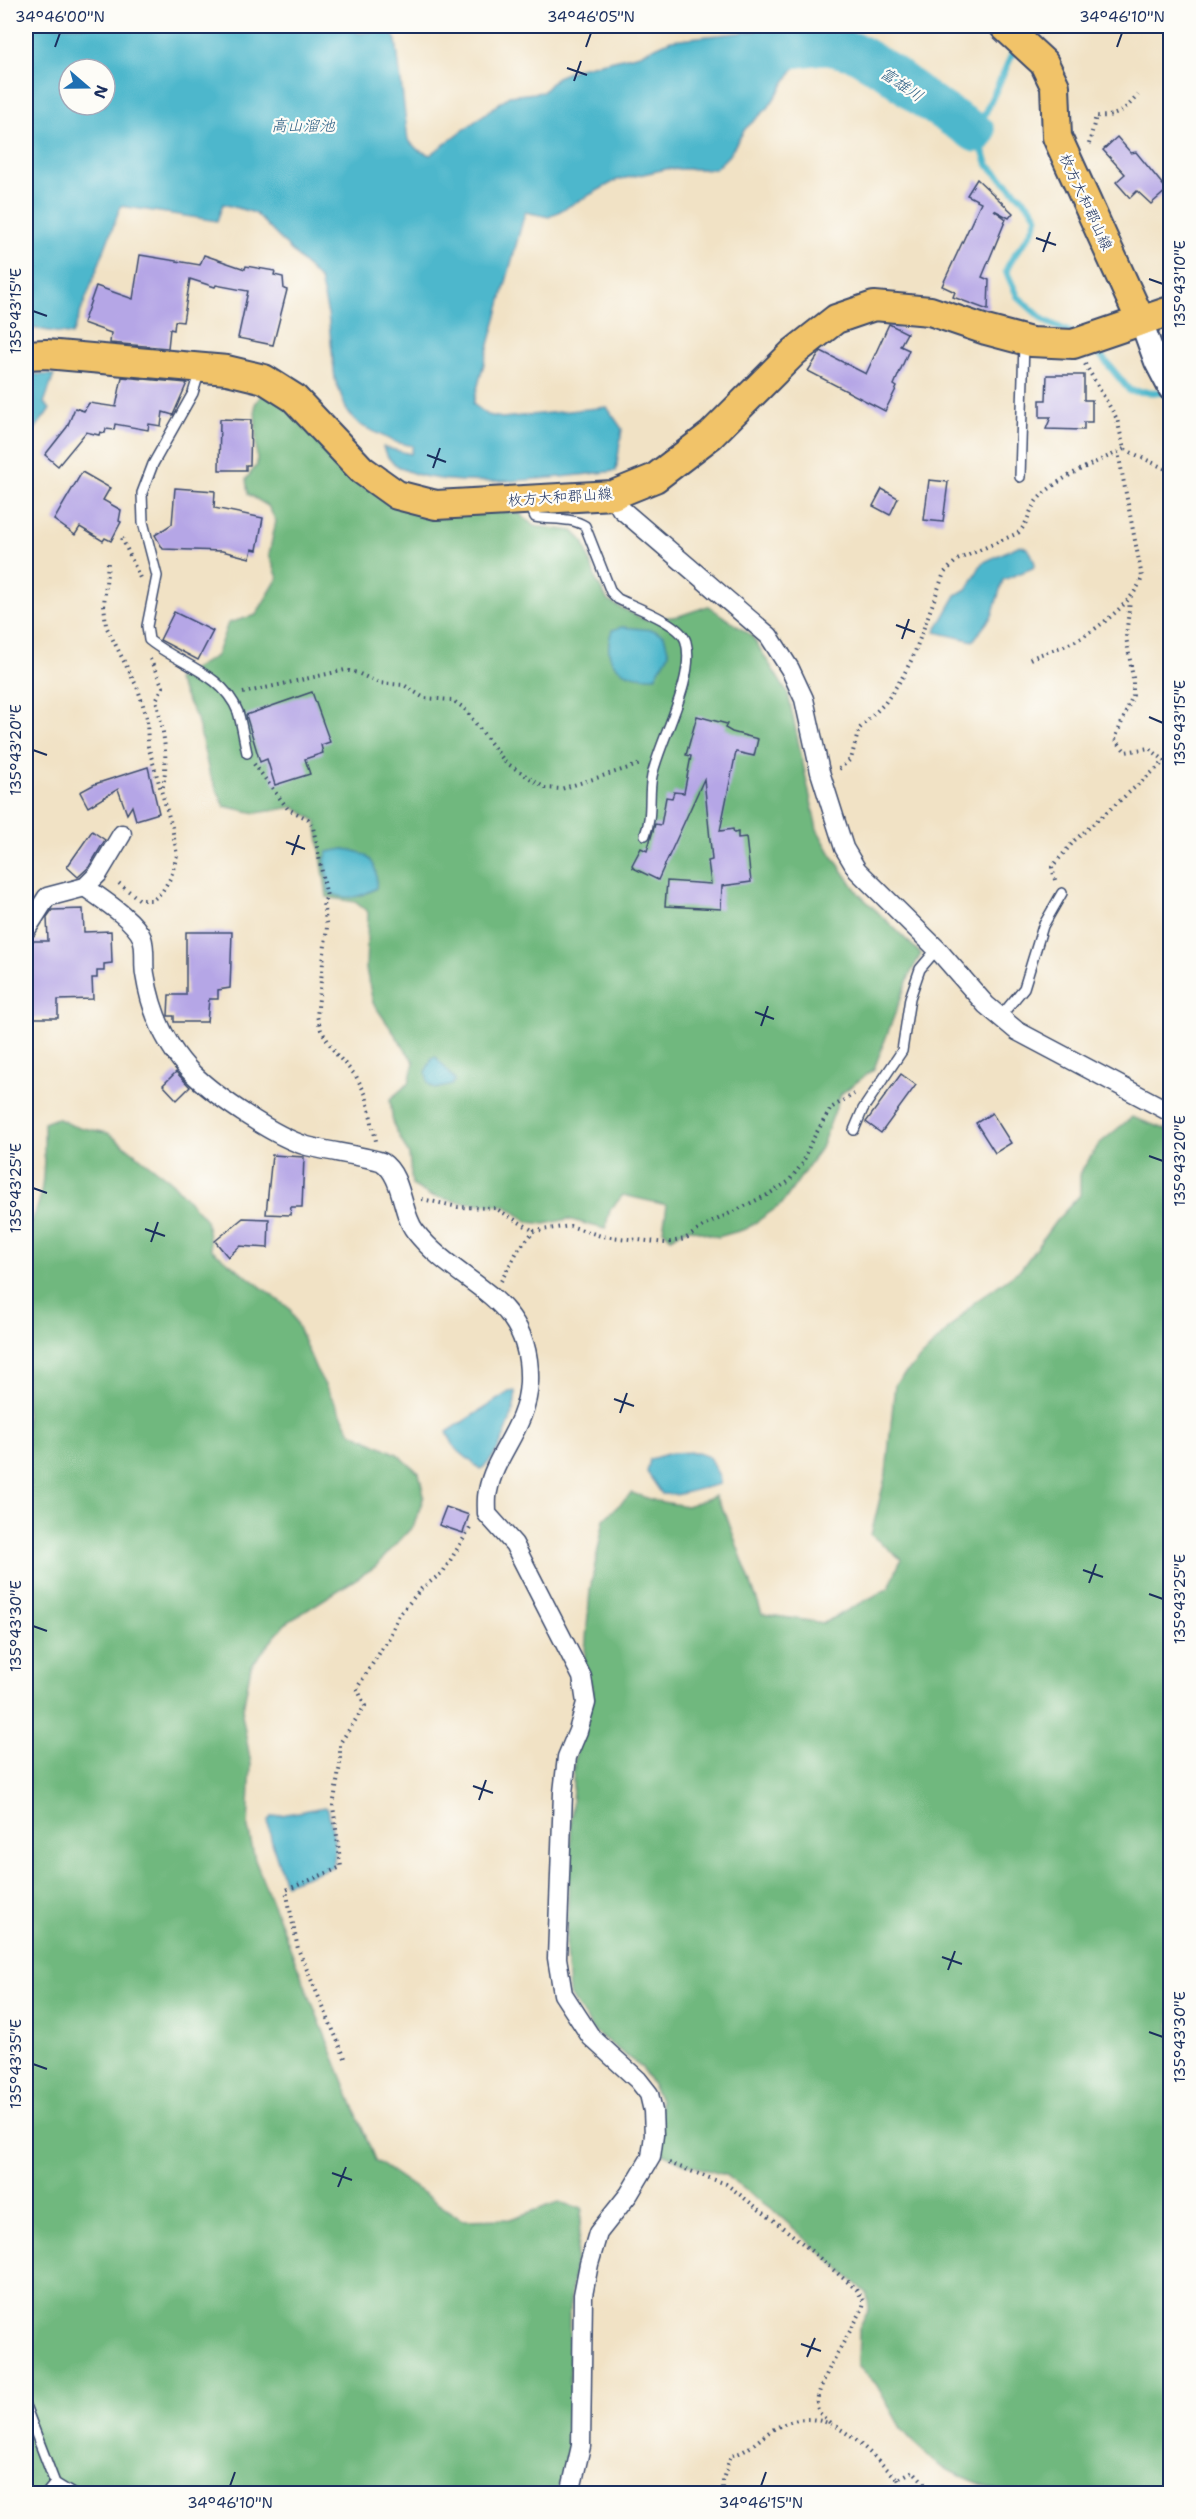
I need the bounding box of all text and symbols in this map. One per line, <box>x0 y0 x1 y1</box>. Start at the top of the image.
text: 34°46'00"N <box>15 7 105 27</box>
text: 34°46'05"N <box>547 7 635 27</box>
text: 34°46'10"N <box>1079 7 1165 27</box>
north arrow <box>57 57 117 117</box>
water label: 富雄川 <box>876 62 927 107</box>
text: N <box>89 82 113 102</box>
water label: 高山溜池 <box>271 115 336 136</box>
street label: 枚方大和郡山線 <box>1055 150 1117 254</box>
text: 135°43'10"E <box>1170 240 1190 328</box>
text: 135°43'15"E <box>6 268 26 354</box>
street label: 枚方大和郡山線 <box>507 483 613 511</box>
text: 135°43'15"E <box>1170 680 1190 766</box>
text: 135°43'20"E <box>6 704 26 796</box>
text: 135°43'20"E <box>1170 1115 1190 1207</box>
text: 135°43'25"E <box>6 1143 26 1233</box>
text: 135°43'25"E <box>1170 1554 1190 1644</box>
text: 135°43'30"E <box>6 1580 26 1672</box>
text: 135°43'30"E <box>1170 1991 1190 2083</box>
text: 135°43'35"E <box>6 2019 26 2109</box>
text: 34°46'10"N <box>187 2493 273 2513</box>
text: 34°46'15"N <box>719 2493 803 2513</box>

